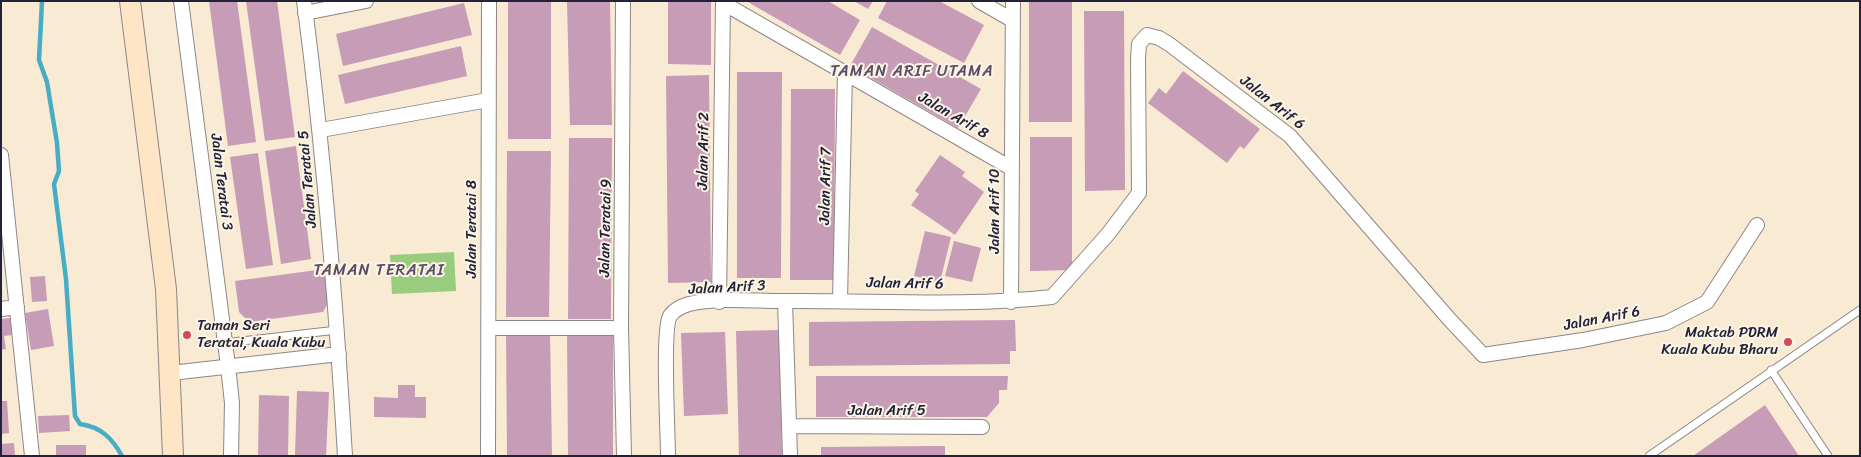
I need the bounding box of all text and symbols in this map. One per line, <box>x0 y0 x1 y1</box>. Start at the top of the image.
district label: TAMAN ARIF UTAMA <box>828 62 996 82</box>
street label: Jalan Arif 6 <box>1236 72 1308 134</box>
street label: Jalan Arif 8 <box>915 89 991 143</box>
street label: Jalan Arif 2 <box>694 112 714 190</box>
street label: Jalan Teratai 5 <box>295 129 321 229</box>
street label: Jalan Teratai 3 <box>206 133 236 231</box>
street label: Jalan Arif 7 <box>816 147 836 225</box>
street label: Jalan Arif 10 <box>986 169 1004 253</box>
street label: Jalan Teratai 9 <box>596 179 616 277</box>
street label: Jalan Teratai 8 <box>463 180 481 278</box>
district label: TAMAN TERATAI <box>312 261 446 281</box>
street label: Jalan Arif 6 <box>866 274 944 294</box>
street label: Jalan Arif 3 <box>688 277 766 299</box>
street label: Jalan Arif 6 <box>1562 303 1642 335</box>
place label: Taman Seri Teratai, Kuala Kubu <box>197 317 325 352</box>
place label: Maktab PDRM Kuala Kubu Bharu <box>1661 324 1778 359</box>
marker: Taman Seri Teratai, Kuala Kubu <box>181 329 193 341</box>
marker: Maktab PDRM Kuala Kubu Bharu <box>1782 336 1794 348</box>
street label: Jalan Arif 5 <box>848 402 926 420</box>

